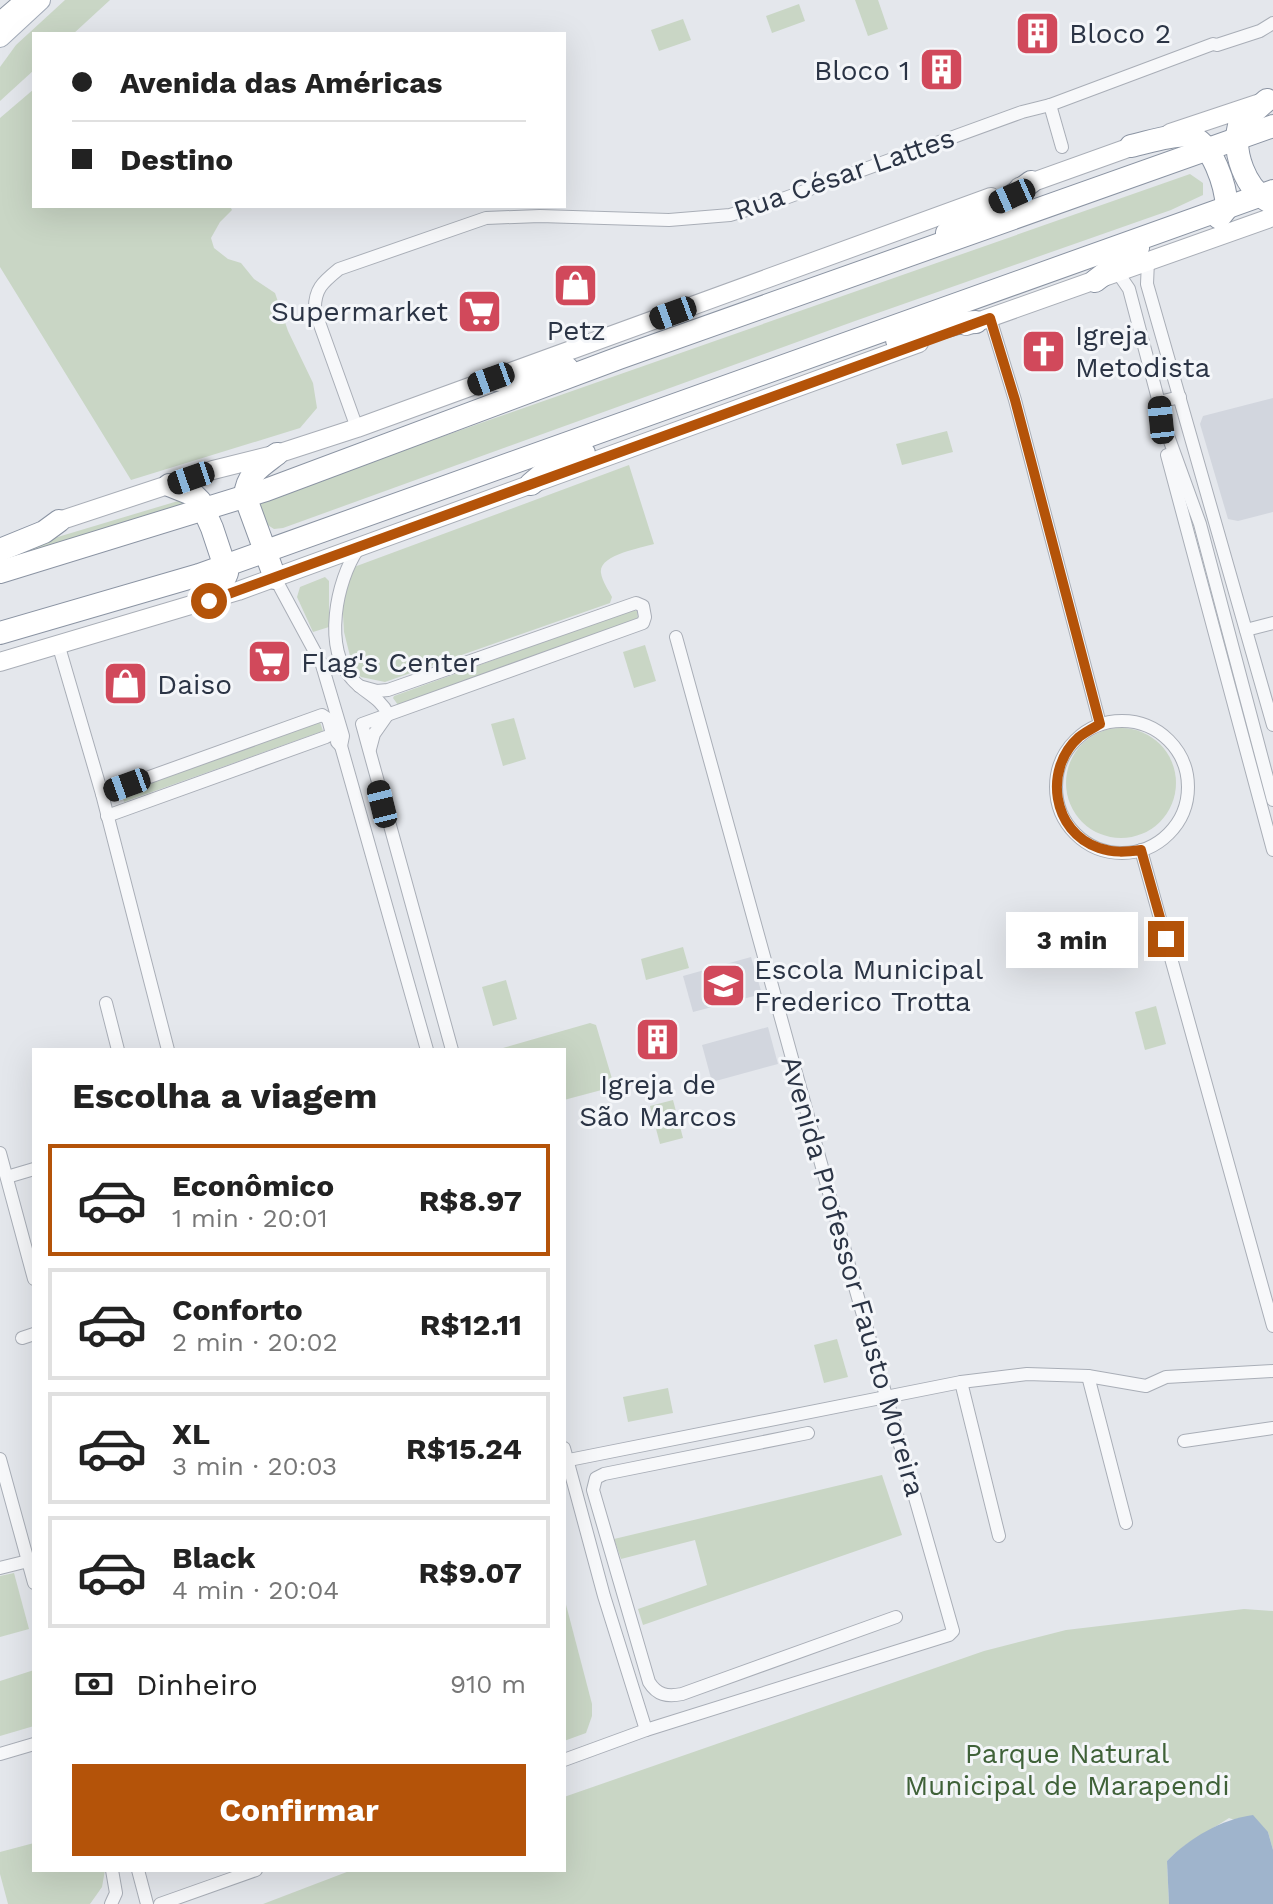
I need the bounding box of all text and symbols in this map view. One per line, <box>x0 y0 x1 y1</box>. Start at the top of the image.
building icon: Bloco 2 <box>1014 9 1062 57</box>
place label: Bloco 2 <box>1069 17 1171 50</box>
building icon: Bloco 1 <box>917 46 965 94</box>
place label: Bloco 1 <box>814 54 910 87</box>
text: Avenida das Américas <box>120 65 443 100</box>
street label: Rua César Lattes <box>729 121 959 227</box>
text: Destino <box>120 142 233 177</box>
car <box>985 175 1039 217</box>
shop icon: Petz <box>552 261 600 309</box>
supermarket icon: Supermarket <box>455 287 503 335</box>
car <box>646 294 700 332</box>
place label: Supermarket <box>271 295 448 328</box>
place label: Petz <box>546 314 606 347</box>
place label: Igreja Metodista <box>1075 319 1210 384</box>
church icon: Igreja Metodista <box>1020 327 1068 375</box>
car <box>464 360 518 398</box>
car <box>1147 395 1175 445</box>
car <box>164 459 218 497</box>
route start <box>191 583 227 619</box>
supermarket icon: Flag's Center <box>246 638 294 686</box>
place label: Flag's Center <box>301 646 480 679</box>
shop icon: Daiso <box>102 660 150 708</box>
place label: Daiso <box>157 668 232 701</box>
car <box>100 766 154 804</box>
car <box>365 778 399 830</box>
callout: 3 min <box>1006 911 1138 967</box>
route end <box>1148 921 1184 957</box>
text: 3 min <box>1036 925 1108 955</box>
place label: Escola Municipal Frederico Trotta <box>754 953 984 1018</box>
school or university icon: Escola Municipal Frederico Trotta <box>699 961 747 1009</box>
building icon: Igreja de São Marcos <box>634 1016 682 1064</box>
street label: Avenida Professor Fausto Moreira <box>774 1052 932 1500</box>
place label: Igreja de São Marcos <box>579 1068 737 1133</box>
text: Escolha a viagem <box>72 1075 377 1117</box>
icon: car <box>76 1164 148 1236</box>
text: Econômico <box>172 1168 334 1203</box>
text: R$8.97 <box>419 1183 522 1218</box>
text: 1 min · 20:01 <box>172 1203 328 1233</box>
icon: car <box>76 1288 148 1360</box>
text: Conforto <box>172 1292 303 1327</box>
text: R$12.11 <box>420 1307 522 1342</box>
text: 2 min · 20:02 <box>172 1327 338 1357</box>
icon: car <box>76 1412 148 1484</box>
text: XL <box>172 1416 210 1451</box>
text: R$15.24 <box>406 1431 522 1466</box>
text: 3 min · 20:03 <box>172 1451 337 1481</box>
icon: car <box>76 1536 148 1608</box>
text: Black <box>172 1540 256 1575</box>
text: R$9.07 <box>419 1555 522 1590</box>
text: 4 min · 20:04 <box>172 1575 339 1605</box>
icon: cash <box>72 1662 116 1706</box>
text: Dinheiro <box>136 1667 258 1702</box>
text: 910 m <box>450 1669 526 1699</box>
park label: Parque Natural Municipal de Marapendi <box>904 1737 1230 1802</box>
button: Confirmar <box>72 1764 526 1856</box>

